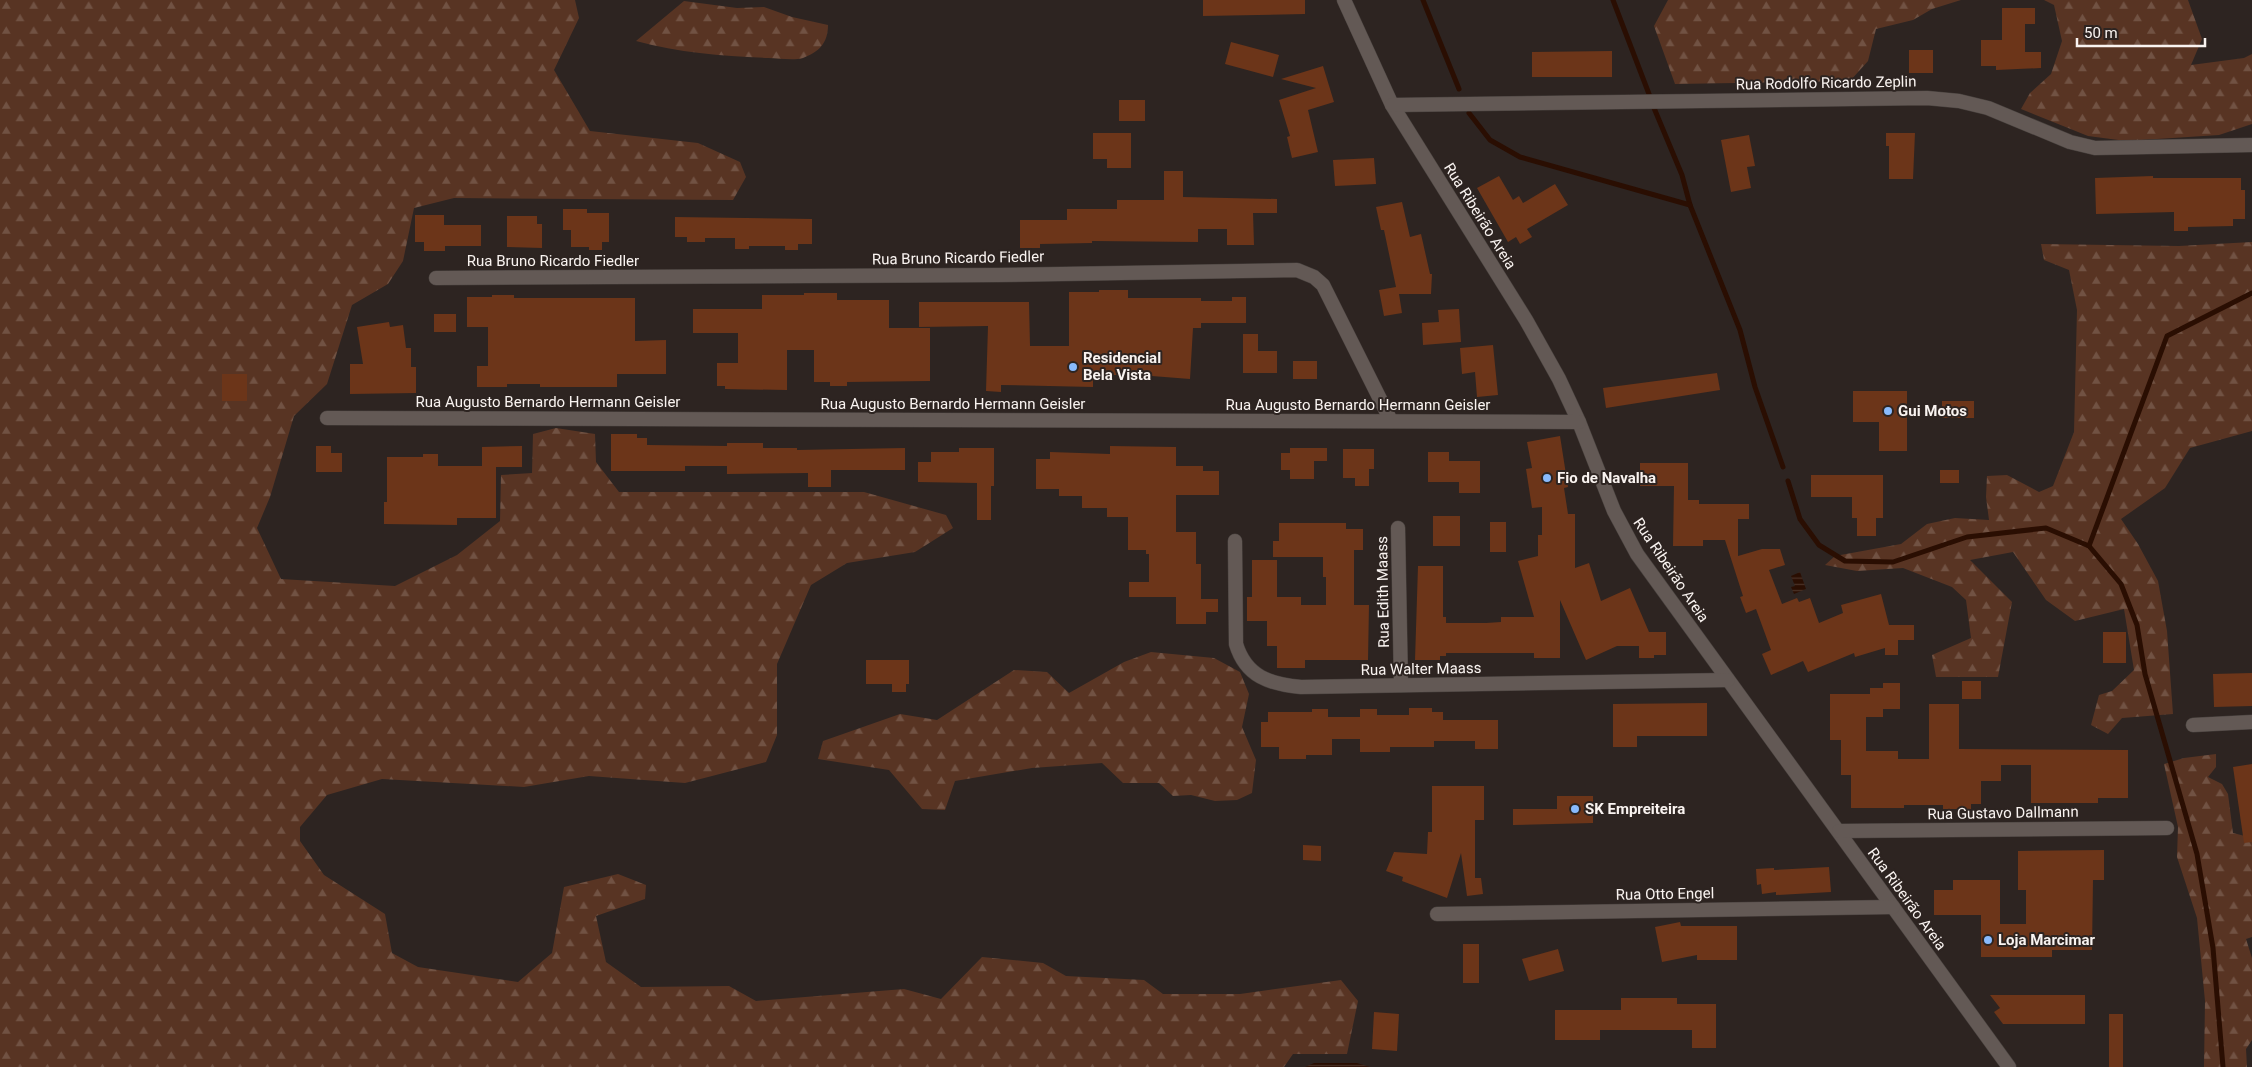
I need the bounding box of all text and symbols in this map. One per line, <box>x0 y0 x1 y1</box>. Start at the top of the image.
scale bar <box>2077 15 2204 47</box>
text: 50 m <box>2084 24 2118 42</box>
street label: Rua Rodolfo Ricardo Zeplin <box>1735 72 1917 94</box>
street label: Rua Ribeirão Areia <box>1440 159 1520 273</box>
street label: Rua Bruno Ricardo Fiedler <box>872 247 1044 269</box>
street label: Rua Bruno Ricardo Fiedler <box>467 252 639 270</box>
place label: Residencial Bela Vista <box>1083 349 1161 384</box>
marker: Residencial Bela Vista <box>1067 361 1079 373</box>
street label: Rua Augusto Bernardo Hermann Geisler <box>416 393 680 411</box>
street label: Rua Augusto Bernardo Hermann Geisler <box>821 395 1085 413</box>
street label: Rua Augusto Bernardo Hermann Geisler <box>1226 396 1490 414</box>
place label: Gui Motos <box>1898 402 1967 420</box>
marker: Gui Motos <box>1882 405 1894 417</box>
place label: Fio de Navalha <box>1557 469 1656 487</box>
marker: Fio de Navalha <box>1541 472 1553 484</box>
street label: Rua Ribeirão Areia <box>1629 514 1713 626</box>
street label: Rua Edith Maass <box>1373 536 1393 648</box>
street label: Rua Walter Maass <box>1360 659 1482 679</box>
place label: SK Empreiteira <box>1585 800 1685 818</box>
marker: SK Empreiteira <box>1569 803 1581 815</box>
street label: Rua Gustavo Dallmann <box>1927 803 2079 823</box>
street label: Rua Ribeirão Areia <box>1864 844 1950 954</box>
street label: Rua Otto Engel <box>1616 884 1714 904</box>
place label: Loja Marcimar <box>1998 931 2096 949</box>
marker: Loja Marcimar <box>1982 934 1994 946</box>

